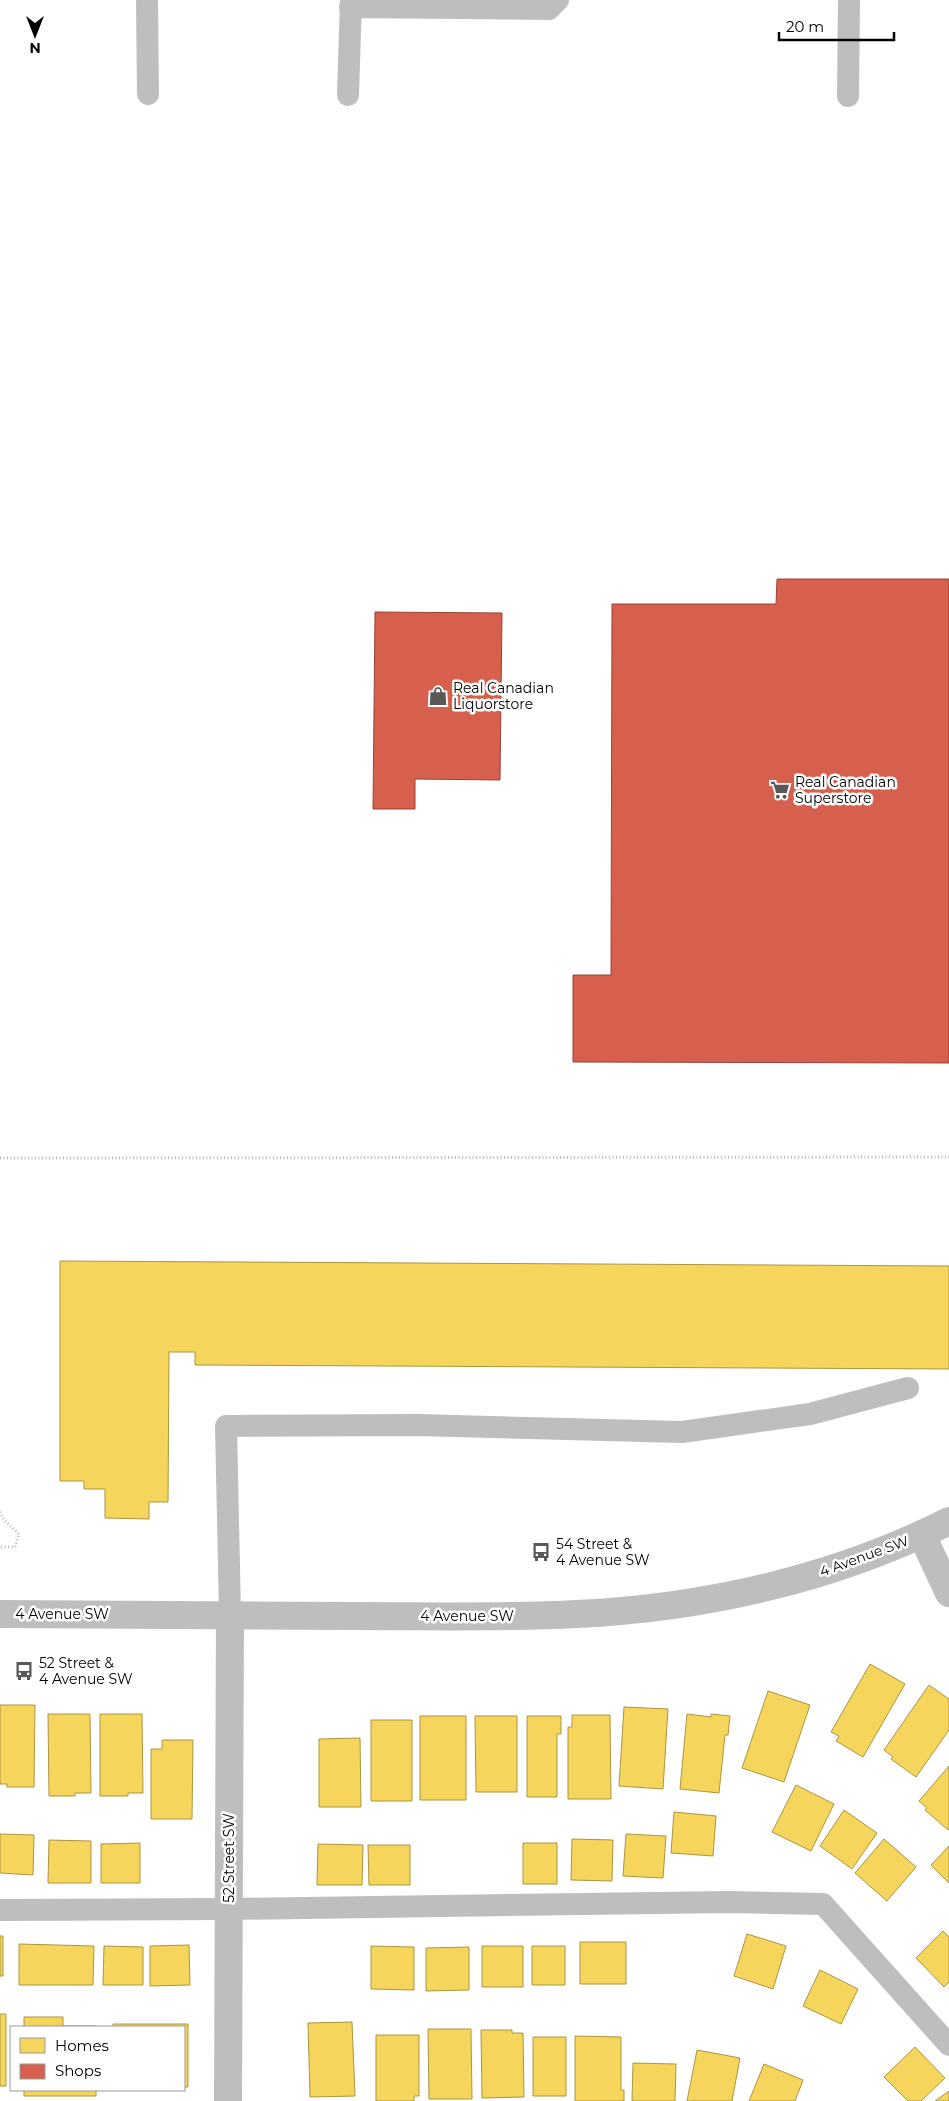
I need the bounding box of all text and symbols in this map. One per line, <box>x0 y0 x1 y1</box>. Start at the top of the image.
north arrow <box>10 10 60 60</box>
scale bar <box>779 10 894 42</box>
text: 20 m <box>786 17 824 36</box>
text: N <box>29 39 41 57</box>
place label: Real Canadian Liquorstore <box>453 679 554 713</box>
shop icon: Real Canadian Liquorstore <box>427 685 449 707</box>
place label: Real Canadian Superstore <box>795 773 896 807</box>
supermarket icon: Real Canadian Superstore <box>769 779 791 801</box>
street label: 4 Avenue SW <box>817 1531 911 1580</box>
place label: 54 Street & 4 Avenue SW <box>556 1535 650 1569</box>
bus stop icon: 54 Street & 4 Avenue SW <box>530 1541 552 1563</box>
street label: 4 Avenue SW <box>15 1605 109 1623</box>
street label: 4 Avenue SW <box>420 1607 514 1625</box>
place label: 52 Street & 4 Avenue SW <box>39 1654 133 1688</box>
bus stop icon: 52 Street & 4 Avenue SW <box>13 1660 35 1682</box>
street label: 52 Street SW <box>220 1813 238 1903</box>
legend <box>10 2026 185 2091</box>
text: Homes <box>55 2036 109 2055</box>
text: Shops <box>55 2061 101 2080</box>

